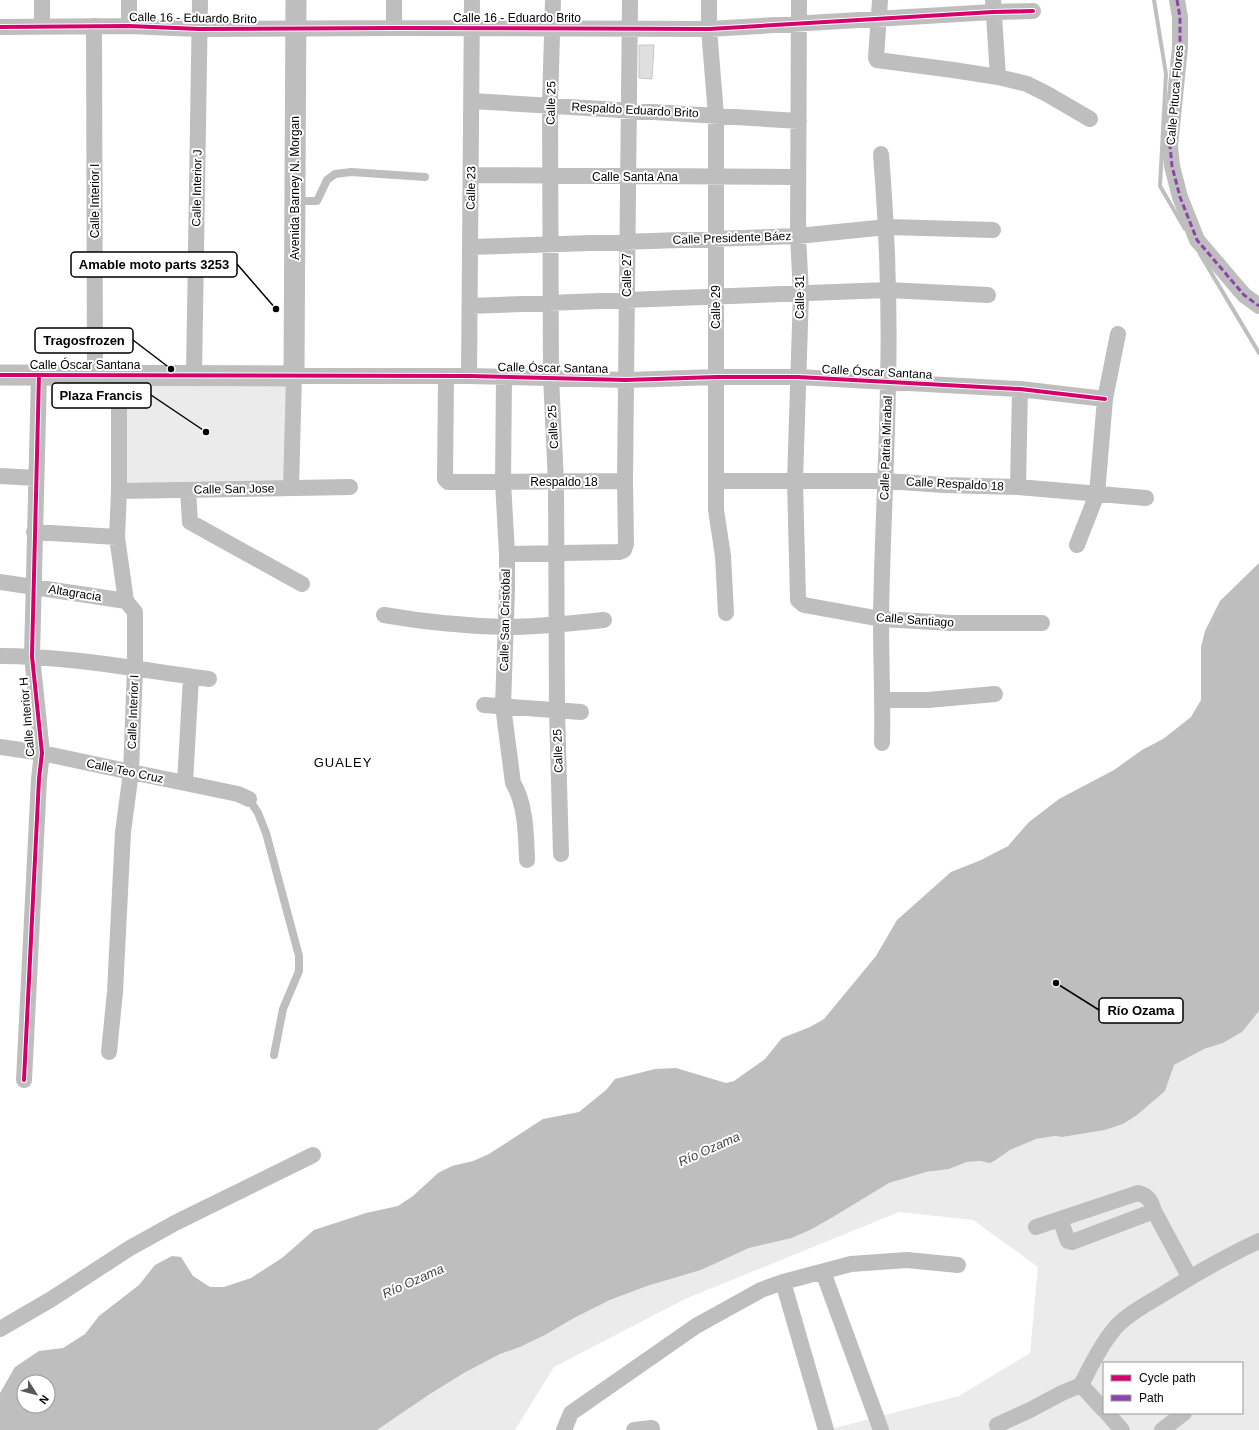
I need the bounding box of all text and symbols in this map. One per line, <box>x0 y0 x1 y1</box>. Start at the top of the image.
street label: Calle 16 - Eduardo Brito <box>129 10 257 26</box>
street label: Calle 16 - Eduardo Brito <box>453 11 581 25</box>
street label: Calle Pituca Flores <box>1164 44 1186 146</box>
street label: Calle 25 <box>544 81 558 125</box>
street label: Respaldo Eduardo Brito <box>571 100 699 120</box>
street label: Avenida Barney N. Morgan <box>288 116 302 260</box>
street label: Calle Interior J <box>189 149 205 227</box>
street label: Calle Interior I <box>88 164 102 238</box>
street label: Calle 23 <box>464 166 478 210</box>
street label: Calle Santa Ana <box>592 170 678 184</box>
street label: Calle Presidente Báez <box>672 229 792 247</box>
callout: Amable moto parts 3253 <box>71 252 237 277</box>
street label: Calle 27 <box>620 253 634 297</box>
text: Amable moto parts 3253 <box>79 257 229 272</box>
street label: Calle 31 <box>793 275 807 319</box>
street label: Calle 29 <box>709 285 723 329</box>
callout: Tragosfrozen <box>35 328 133 353</box>
text: Tragosfrozen <box>43 333 125 348</box>
street label: Calle Óscar Santana <box>30 357 141 372</box>
street label: Calle Óscar Santana <box>498 359 609 376</box>
street label: Calle Óscar Santana <box>821 361 933 382</box>
callout: Plaza Francis <box>52 383 151 408</box>
text: Plaza Francis <box>59 388 143 403</box>
street label: Calle Patria Mirabal <box>877 395 895 501</box>
street label: Calle 25 <box>545 404 561 449</box>
street label: Calle Respaldo 18 <box>906 474 1005 494</box>
street label: Respaldo 18 <box>530 475 598 489</box>
street label: Calle San Jose <box>194 481 275 497</box>
street label: Calle San Cristóbal <box>497 569 513 671</box>
street label: Altagracia <box>48 582 103 604</box>
street label: Calle Santiago <box>876 610 955 630</box>
street label: Calle Interior I <box>125 674 141 750</box>
street label: Calle Interior H <box>17 677 37 757</box>
street label: Calle 25 <box>550 728 566 773</box>
district label: GUALEY <box>314 755 372 770</box>
street label: Calle Teo Cruz <box>85 756 165 786</box>
callout: Río Ozama <box>1099 998 1183 1023</box>
text: Río Ozama <box>1107 1003 1175 1018</box>
water label: Río Ozama <box>676 1129 742 1169</box>
water label: Río Ozama <box>380 1261 446 1301</box>
legend <box>1103 1362 1243 1414</box>
text: Cycle path <box>1139 1371 1196 1385</box>
north arrow <box>16 1374 56 1414</box>
text: Path <box>1139 1391 1164 1405</box>
text: N <box>37 1393 51 1407</box>

